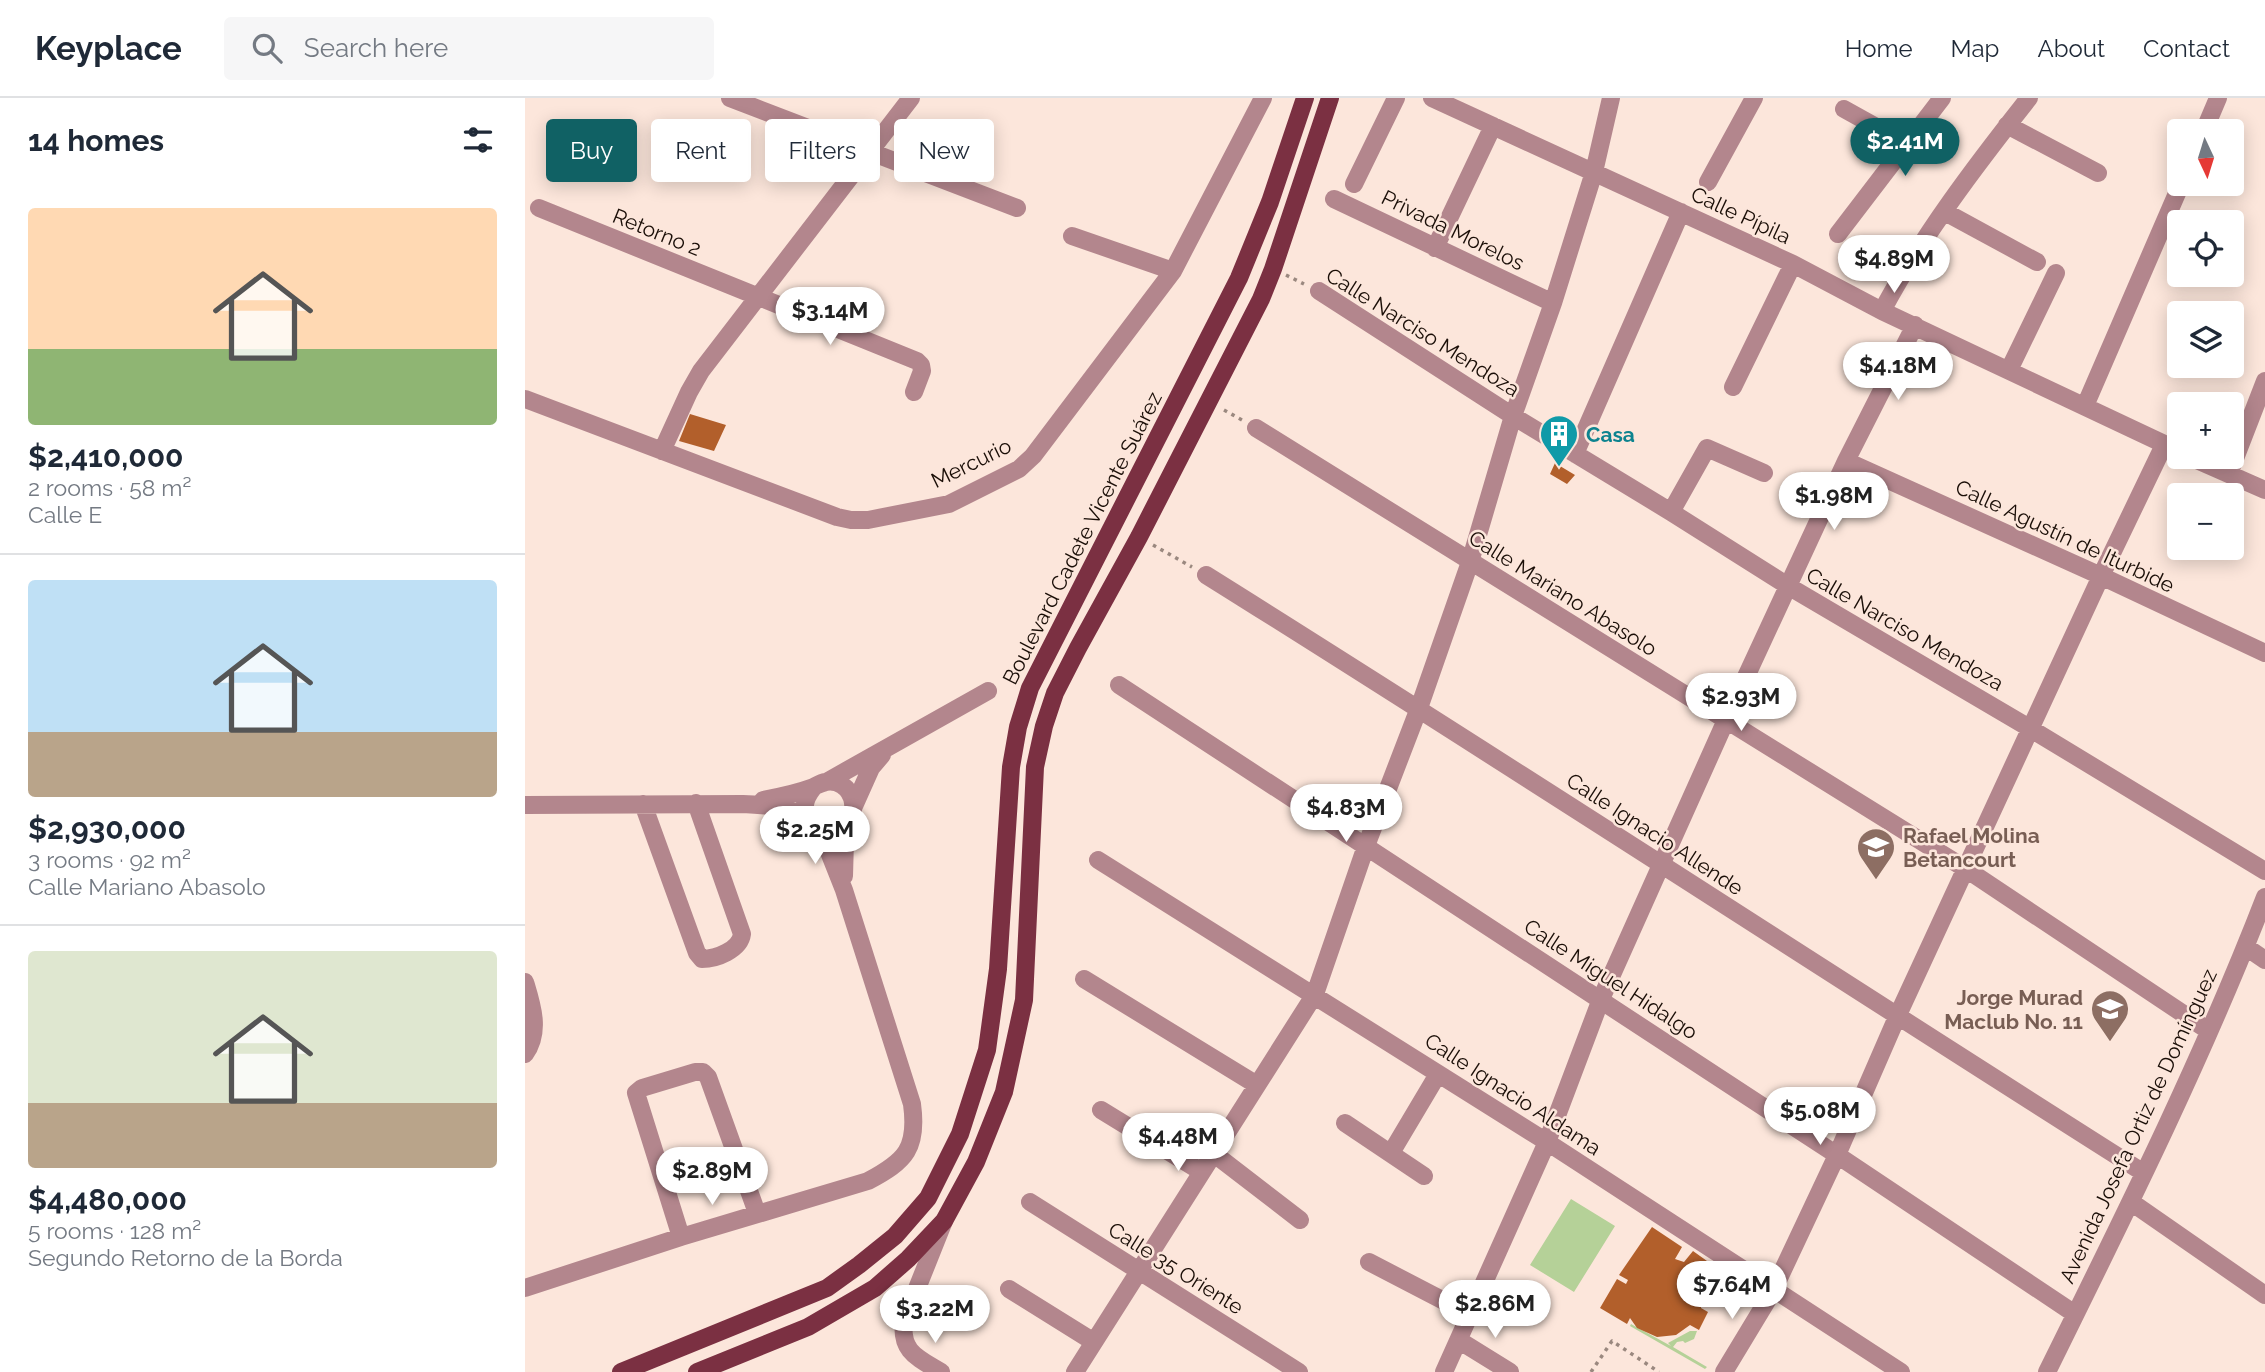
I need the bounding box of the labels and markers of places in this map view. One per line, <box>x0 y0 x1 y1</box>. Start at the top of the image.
pin: $2.41M <box>1848 118 1962 178</box>
pin: $4.89M <box>1837 236 1951 295</box>
pin: $3.14M <box>773 288 887 347</box>
pin: $4.18M <box>1841 342 1955 402</box>
building icon: Casa <box>1538 413 1580 468</box>
place label: Casa <box>1586 422 1635 447</box>
pin: $1.98M <box>1777 472 1891 532</box>
pin: $2.93M <box>1684 674 1798 733</box>
pin: $4.83M <box>1289 784 1403 844</box>
pin: $2.25M <box>758 806 872 866</box>
place label: Rafael Molina Betancourt <box>1903 823 2040 872</box>
school or university icon: Rafael Molina Betancourt <box>1855 826 1897 881</box>
place label: Jorge Murad Maclub No. 11 <box>1944 985 2083 1034</box>
school or university icon: Jorge Murad Maclub No. 11 <box>2089 988 2131 1043</box>
pin: $5.08M <box>1763 1088 1877 1147</box>
pin: $4.48M <box>1121 1114 1235 1173</box>
pin: $2.89M <box>655 1148 769 1207</box>
pin: $7.64M <box>1675 1262 1789 1321</box>
pin: $2.86M <box>1438 1280 1552 1340</box>
pin: $3.22M <box>878 1286 992 1345</box>

